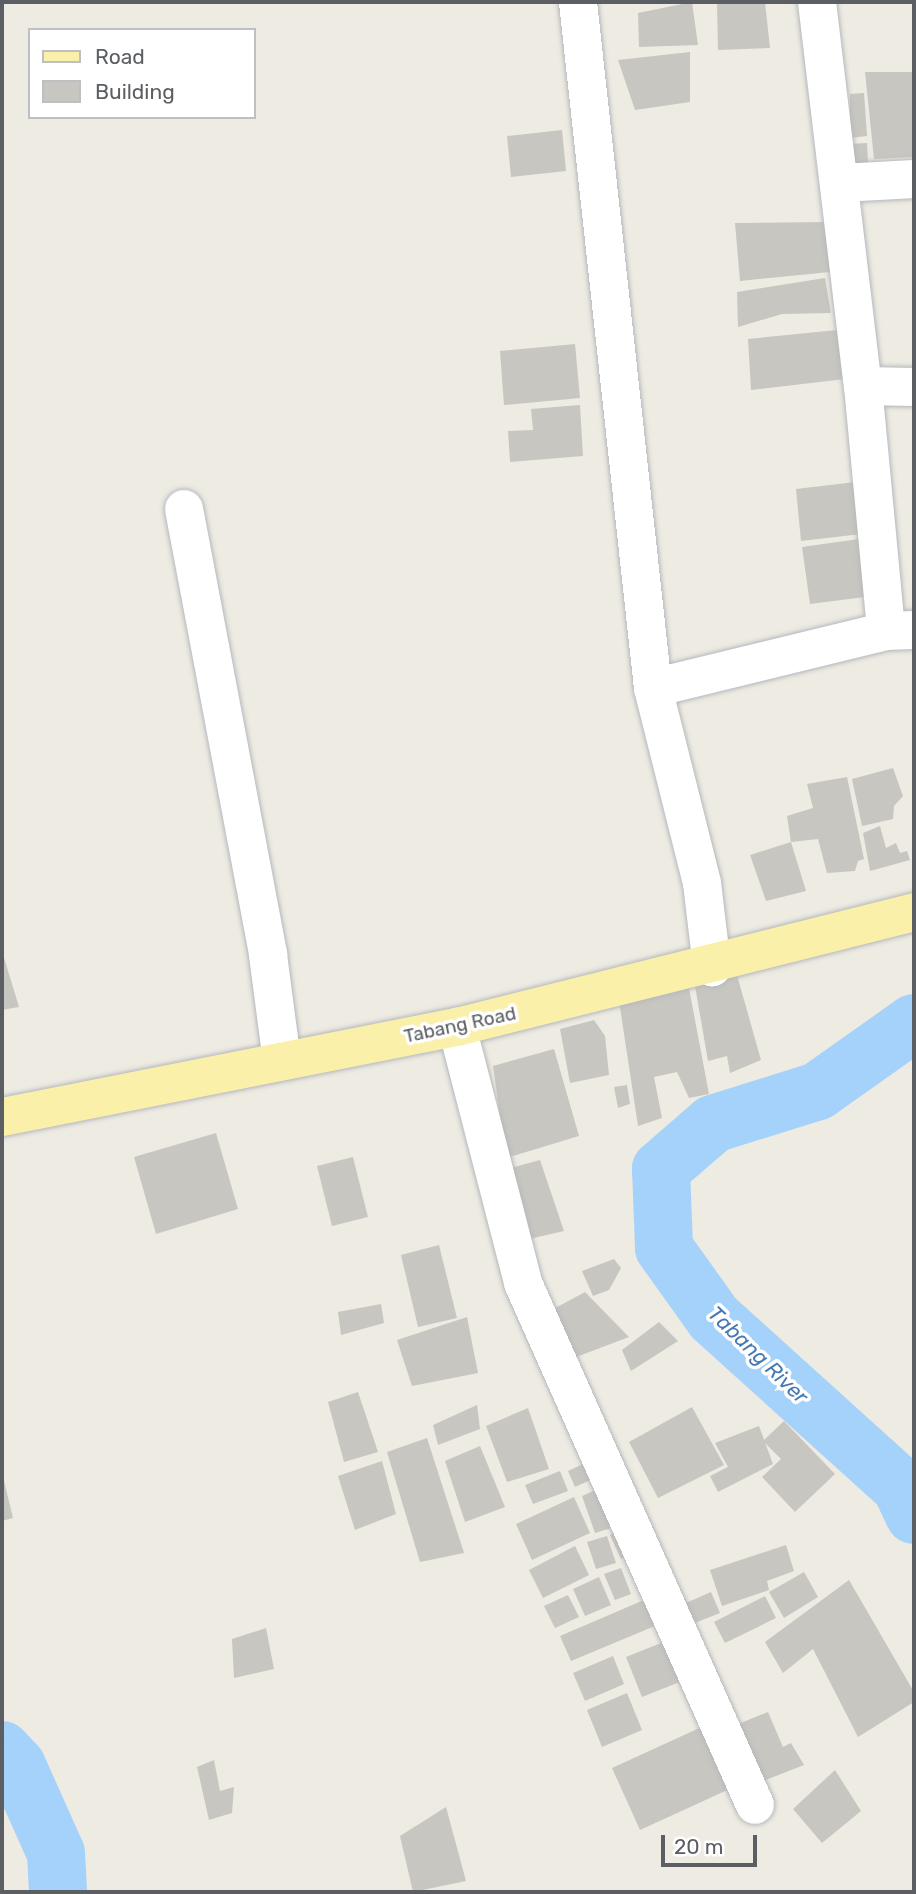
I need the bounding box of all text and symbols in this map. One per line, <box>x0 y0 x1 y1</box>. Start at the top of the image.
legend <box>28 28 256 119</box>
text: Road <box>95 44 145 69</box>
text: Building <box>95 79 175 104</box>
street label: Tabang Road <box>402 1002 518 1048</box>
water label: Tabang River <box>703 1301 813 1409</box>
scale bar <box>664 1820 760 1864</box>
text: 20 m <box>674 1834 723 1859</box>

